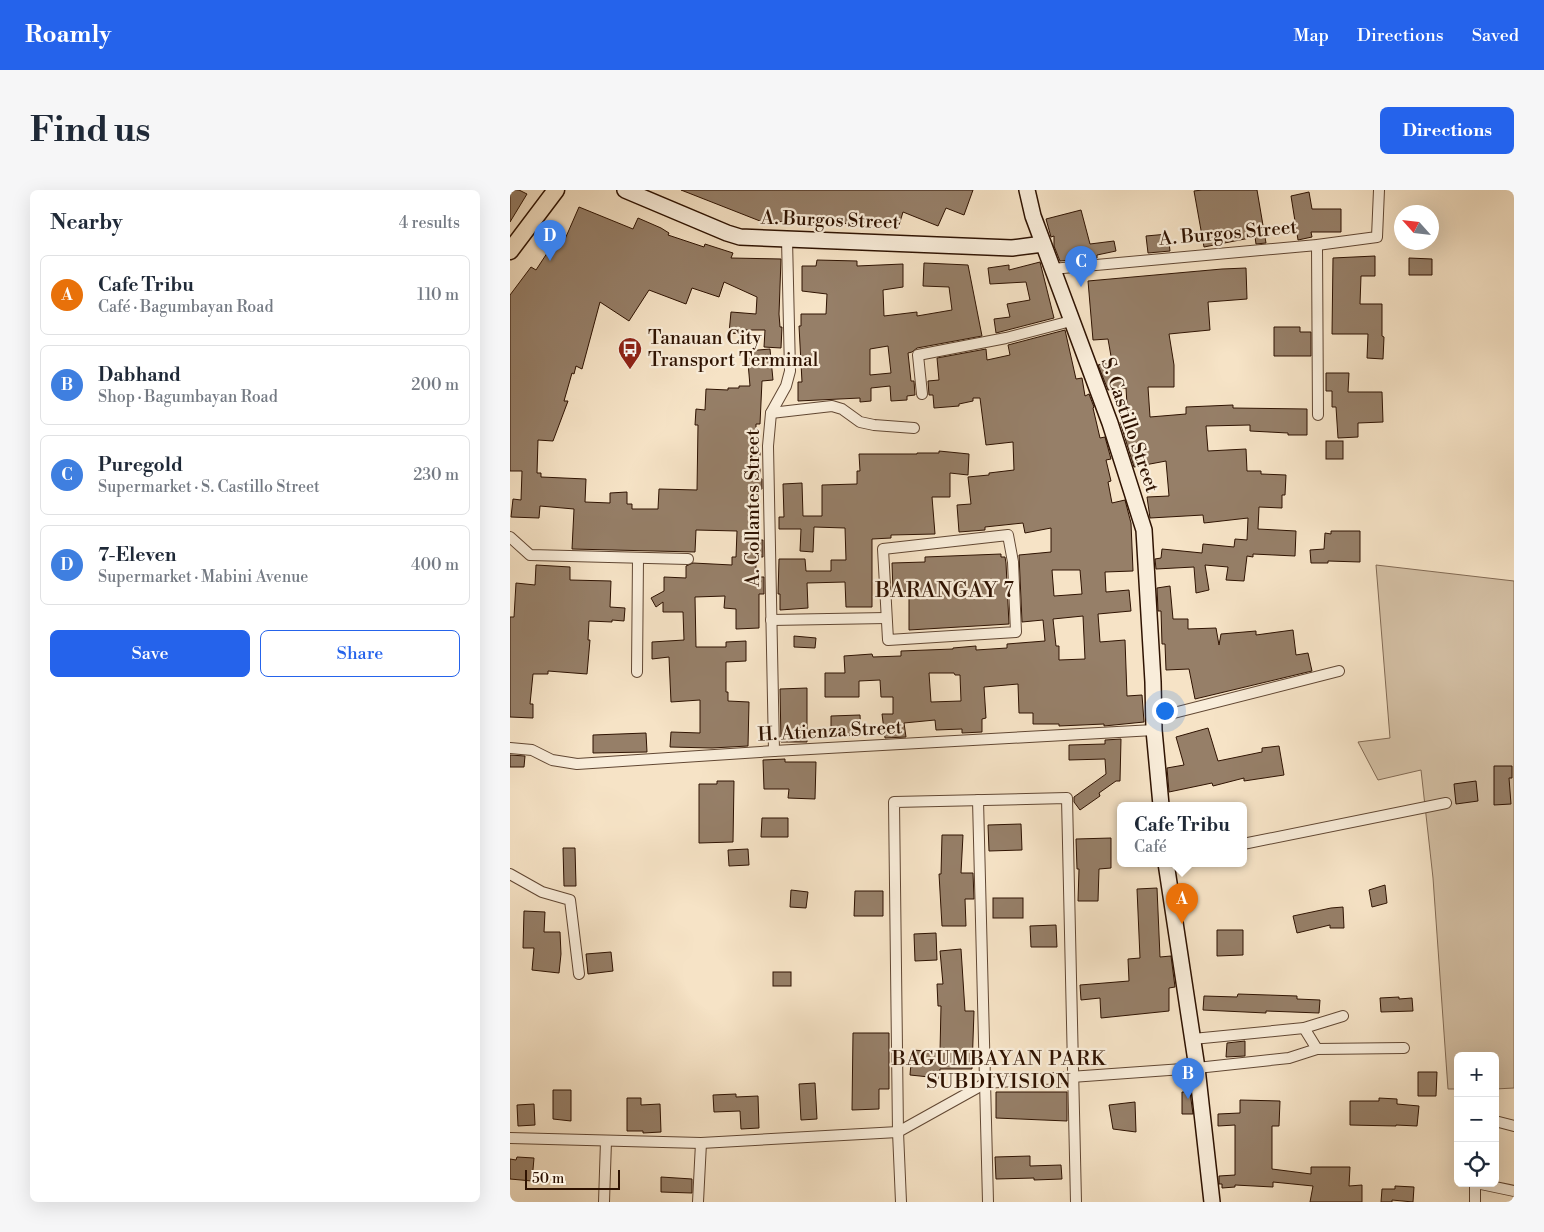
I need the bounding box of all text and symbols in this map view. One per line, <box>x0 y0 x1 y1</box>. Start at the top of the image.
text: Roamly <box>25 20 111 50</box>
text: Map <box>1293 24 1329 47</box>
text: Directions <box>1357 24 1444 47</box>
text: Saved <box>1472 24 1519 47</box>
button: Directions <box>1380 107 1514 154</box>
text: Find us <box>30 109 150 152</box>
north arrow <box>1394 205 1439 250</box>
street label: A. Burgos Street <box>759 206 900 234</box>
text: Nearby <box>50 210 123 236</box>
text: 4 results <box>399 213 460 233</box>
street label: A. Burgos Street <box>1157 215 1298 251</box>
pin: D <box>534 220 566 261</box>
pin: C <box>1065 246 1097 287</box>
text: Cafe Tribu <box>98 273 194 297</box>
text: A <box>61 285 73 305</box>
text: 110 m <box>417 285 459 305</box>
text: Café · Bagumbayan Road <box>98 297 274 317</box>
place label: Tanauan City Transport Terminal <box>648 326 819 372</box>
bus stop icon: Tanauan City Transport Terminal <box>617 336 643 370</box>
street label: S. Castillo Street <box>1096 354 1164 496</box>
text: Dabhand <box>98 363 181 387</box>
text: B <box>61 375 73 395</box>
text: 200 m <box>411 375 459 395</box>
text: Shop · Bagumbayan Road <box>98 387 278 407</box>
street label: A. Collantes Street <box>741 429 765 588</box>
text: Puregold <box>98 453 183 477</box>
text: C <box>61 465 73 485</box>
text: 230 m <box>413 465 459 485</box>
text: Supermarket · S. Castillo Street <box>98 477 320 497</box>
text: 7-Eleven <box>98 543 176 567</box>
text: D <box>61 555 73 575</box>
text: 400 m <box>411 555 459 575</box>
text: Supermarket · Mabini Avenue <box>98 567 308 587</box>
district label: BARANGAY 7 <box>874 578 1015 604</box>
button: Save <box>50 630 250 677</box>
button: Share <box>260 630 460 677</box>
your location <box>1152 698 1178 724</box>
street label: H. Atienza Street <box>757 715 903 747</box>
popup <box>1117 802 1247 867</box>
text: Cafe Tribu <box>1134 813 1230 837</box>
text: Café <box>1134 837 1167 857</box>
pin: A <box>1166 883 1198 924</box>
district label: BAGUMBAYAN PARK SUBDIVISION <box>891 1047 1107 1095</box>
map controls <box>1454 1052 1499 1187</box>
button: + <box>1454 1052 1499 1097</box>
pin: B <box>1172 1058 1204 1099</box>
button: − <box>1454 1097 1499 1142</box>
button: locate <box>1454 1142 1499 1187</box>
scale bar <box>525 1167 620 1190</box>
text: 50 m <box>532 1170 564 1188</box>

